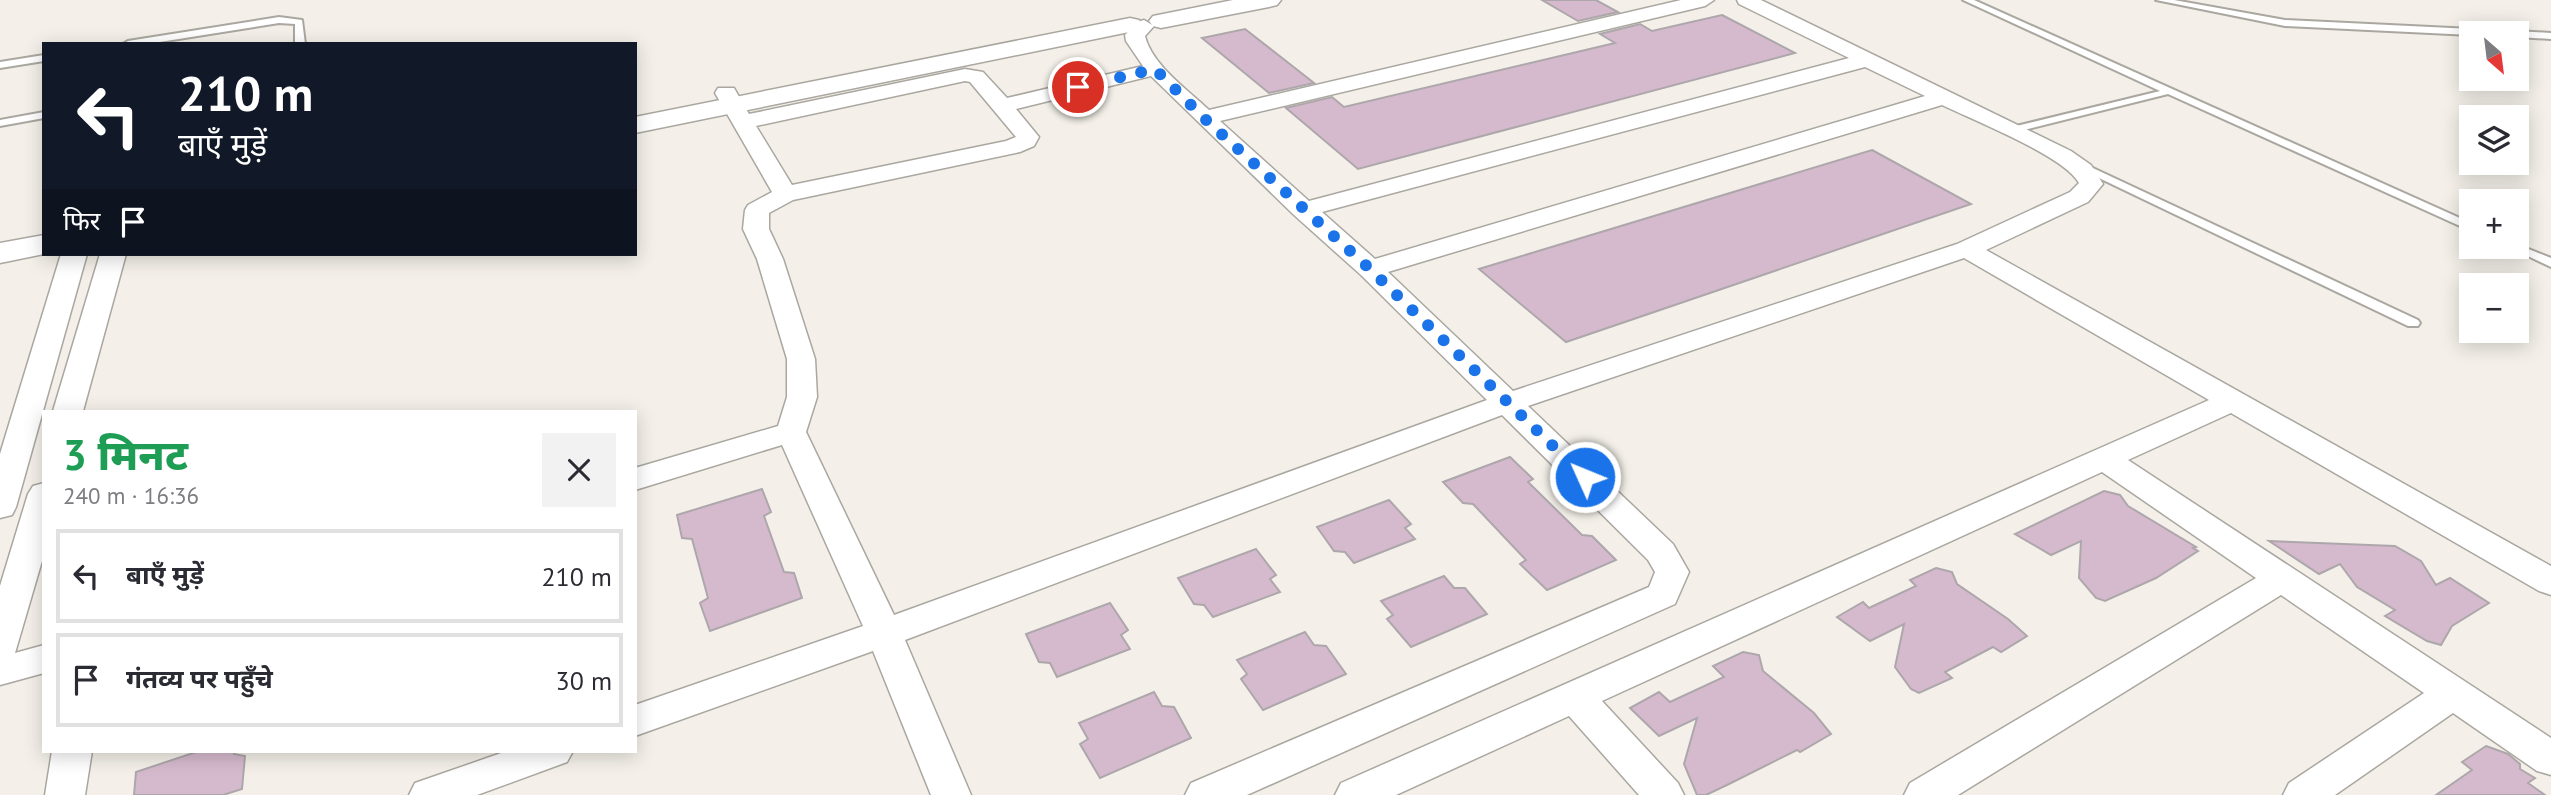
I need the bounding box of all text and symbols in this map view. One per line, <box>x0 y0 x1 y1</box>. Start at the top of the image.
north arrow <box>2459 21 2529 91</box>
map controls <box>2459 21 2529 343</box>
pin <box>1048 57 1108 117</box>
text: 210 m <box>178 61 313 125</box>
icon: arrive <box>1059 68 1097 106</box>
icon: left <box>63 70 154 161</box>
button: layers <box>2459 105 2529 175</box>
text: बाएँ मुड़ें <box>178 123 267 165</box>
button: + <box>2459 189 2529 259</box>
icon: arrive <box>114 203 152 241</box>
text: फिर <box>63 204 100 237</box>
button: − <box>2459 273 2529 343</box>
text: 3 मिनट <box>63 427 188 482</box>
button: close <box>542 433 616 507</box>
position arrow <box>1548 440 1622 514</box>
text: 240 m · 16:36 <box>63 481 199 510</box>
icon: left <box>67 557 105 595</box>
text: बाएँ मुड़ें <box>126 558 204 591</box>
text: 210 m <box>541 560 612 593</box>
icon: arrive <box>67 661 105 699</box>
text: गंतव्य पर पहुँचे <box>126 662 273 695</box>
text: 30 m <box>556 664 612 697</box>

